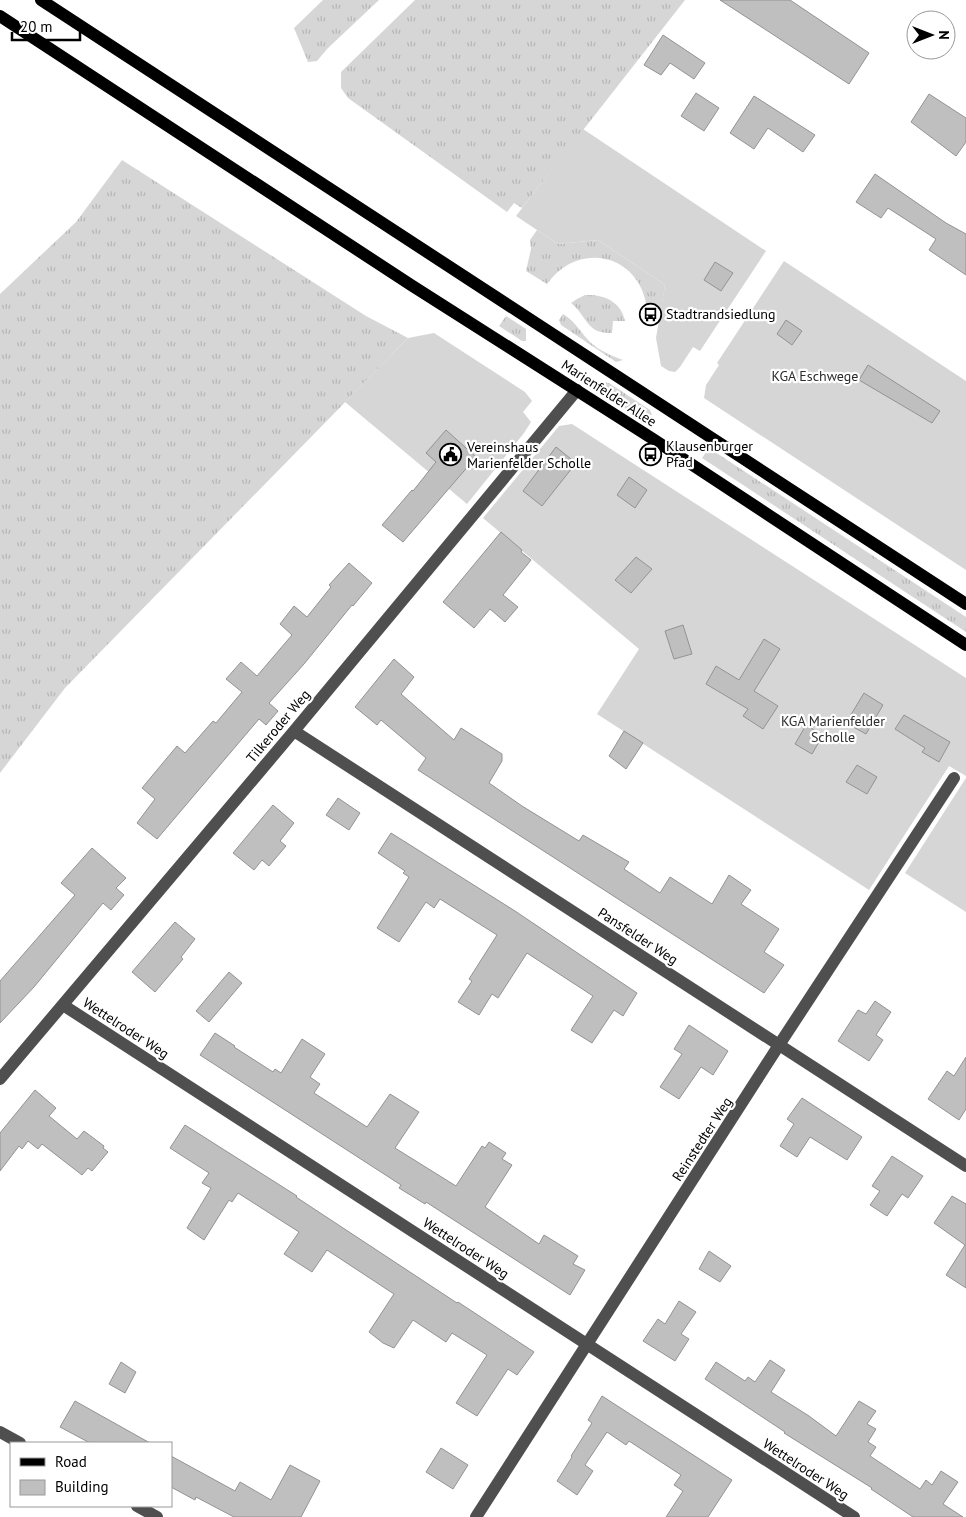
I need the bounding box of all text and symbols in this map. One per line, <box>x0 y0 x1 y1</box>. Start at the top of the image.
scale bar <box>12 10 80 42</box>
north arrow <box>906 10 956 60</box>
text: 20 m <box>20 17 53 36</box>
text: N <box>935 30 953 40</box>
bus stop icon: Stadtrandsiedlung <box>638 302 662 326</box>
place label: Stadtrandsiedlung <box>666 305 775 323</box>
street label: Marienfelder Allee <box>558 356 660 430</box>
park label: KGA Eschwege <box>772 367 858 385</box>
place label: Klausenburger Pfad <box>666 437 753 471</box>
place label: Vereinshaus Marienfelder Scholle <box>466 438 591 472</box>
bus stop icon: Klausenburger Pfad <box>638 442 662 466</box>
public building icon: Vereinshaus Marienfelder Scholle <box>439 443 463 467</box>
street label: Tilkeroder Weg <box>242 686 314 766</box>
park label: KGA Marienfelder Scholle <box>781 712 885 746</box>
street label: Pansfelder Weg <box>595 903 681 969</box>
street label: Wettelroder Weg <box>79 993 173 1063</box>
street label: Reinstedter Weg <box>668 1094 736 1184</box>
street label: Wettelroder Weg <box>419 1213 513 1283</box>
street label: Wettelroder Weg <box>759 1434 853 1504</box>
legend <box>10 1442 172 1507</box>
text: Road <box>55 1452 87 1471</box>
text: Building <box>55 1477 109 1496</box>

